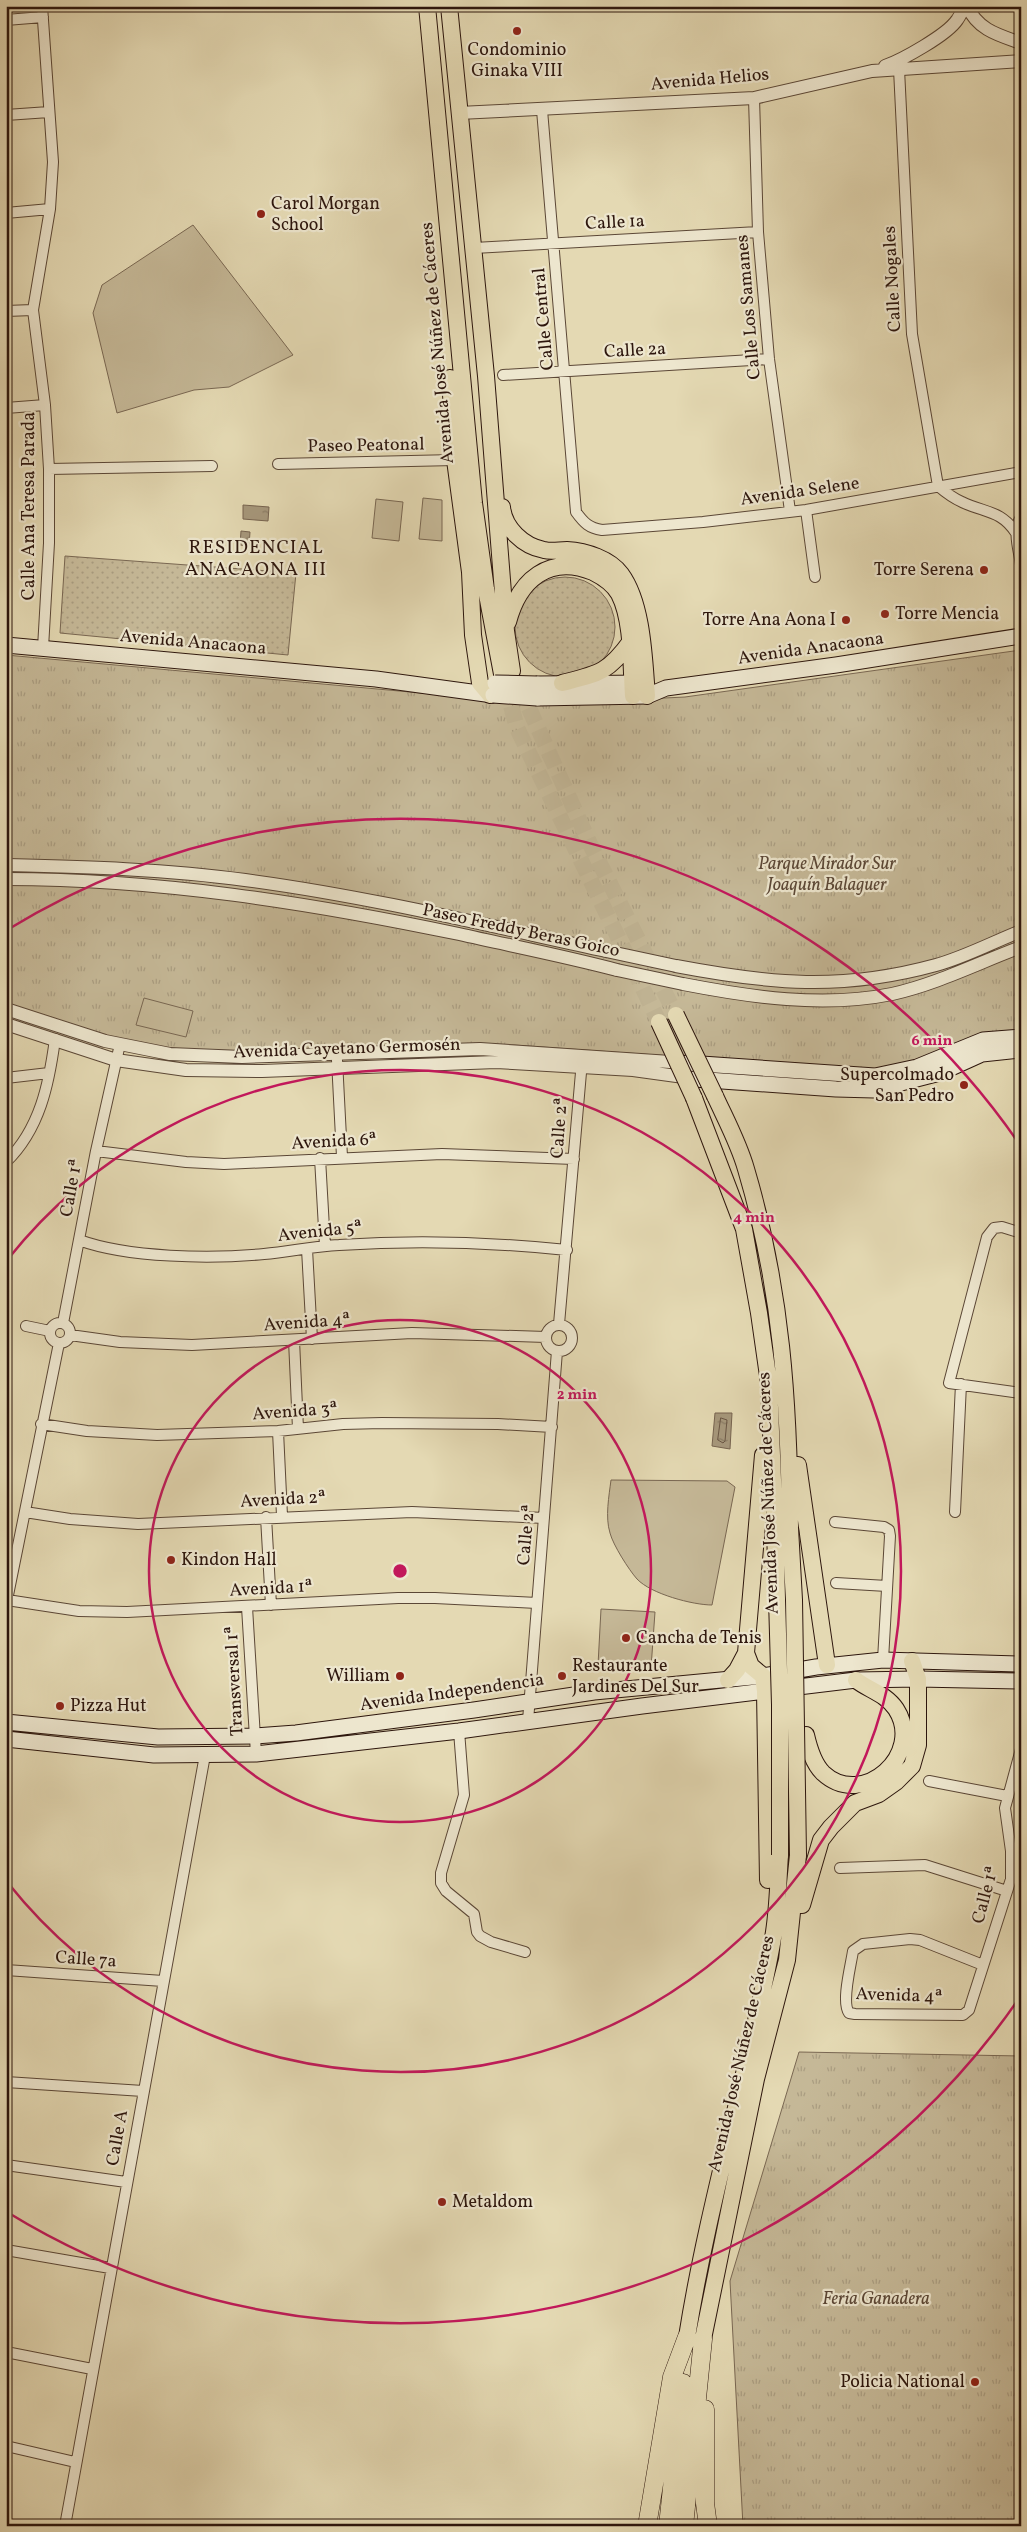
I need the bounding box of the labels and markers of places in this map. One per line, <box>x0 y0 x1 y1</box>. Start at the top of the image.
marker: Condominio Ginaka VIII <box>511 25 523 37</box>
place label: Condominio Ginaka VIII <box>468 38 566 84</box>
place label: Carol Morgan School <box>271 192 380 238</box>
marker: Carol Morgan School <box>255 208 267 220</box>
place label: Torre Serena <box>874 558 974 583</box>
marker: Torre Serena <box>978 564 990 576</box>
place label: Torre Mencia <box>895 602 999 627</box>
place label: Torre Ana Aona I <box>702 608 836 633</box>
marker: Torre Mencia <box>879 608 891 620</box>
marker: Torre Ana Aona I <box>840 614 852 626</box>
place label: Supercolmado San Pedro <box>840 1063 954 1109</box>
marker: Supercolmado San Pedro <box>958 1079 970 1091</box>
place label: Kindon Hall <box>181 1548 277 1573</box>
marker: Kindon Hall <box>165 1554 177 1566</box>
centre of rings <box>391 1562 409 1580</box>
place label: Cancha de Tenis <box>636 1626 762 1651</box>
marker: Cancha de Tenis <box>620 1632 632 1644</box>
place label: Restaurante Jardines Del Sur <box>572 1654 699 1700</box>
place label: William <box>326 1664 390 1689</box>
marker: William <box>394 1670 406 1682</box>
marker: Restaurante Jardines Del Sur <box>556 1670 568 1682</box>
place label: Pizza Hut <box>70 1694 147 1719</box>
marker: Pizza Hut <box>54 1700 66 1712</box>
place label: Metaldom <box>452 2190 533 2215</box>
marker: Metaldom <box>436 2196 448 2208</box>
place label: Policia National <box>840 2370 965 2395</box>
marker: Policia National <box>969 2376 981 2388</box>

